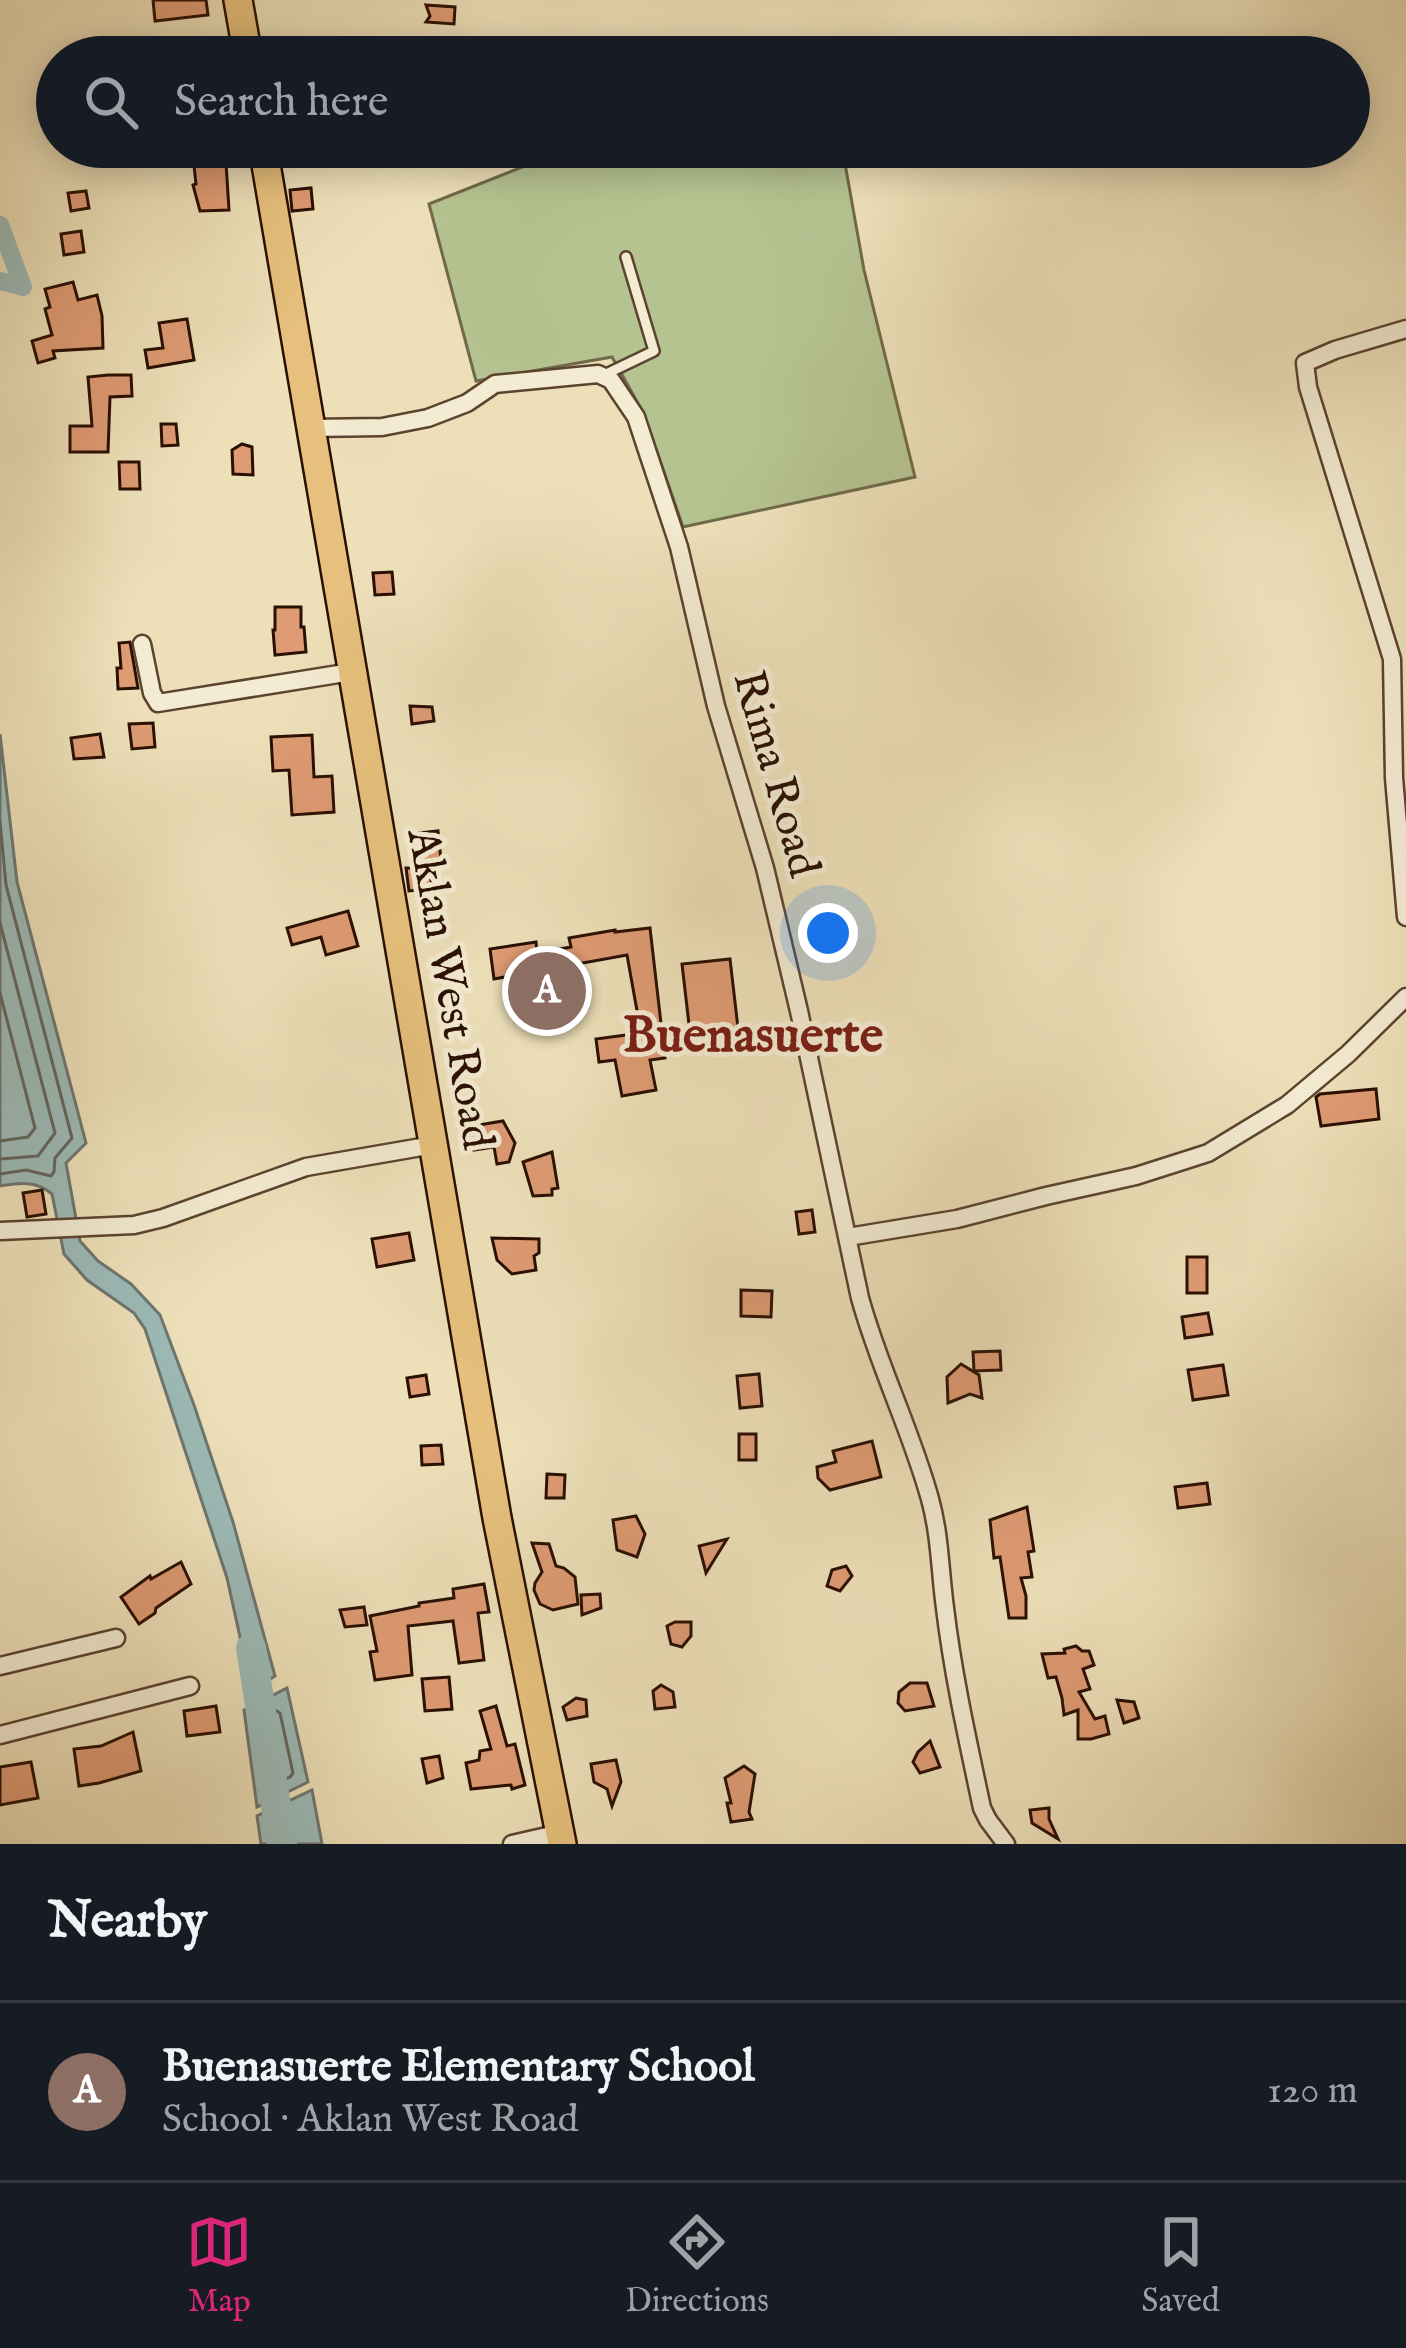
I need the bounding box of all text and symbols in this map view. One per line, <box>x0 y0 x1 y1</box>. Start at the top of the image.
search box <box>36 36 1370 168</box>
icon: search <box>78 69 144 135</box>
text: Search here <box>174 74 388 131</box>
street label: Rima Road <box>718 664 832 885</box>
street label: Aklan West Road <box>393 823 505 1155</box>
your location <box>798 903 858 963</box>
pin: A <box>508 946 586 1036</box>
district label: Buenasuerte <box>623 1005 883 1070</box>
text: Nearby <box>48 1890 207 1955</box>
text: Buenasuerte Elementary School <box>162 2039 755 2096</box>
text: A <box>74 2067 100 2116</box>
text: 120 m <box>1267 2067 1358 2116</box>
text: School · Aklan West Road <box>162 2096 579 2145</box>
tab: Map <box>186 2209 252 2323</box>
tab: Directions <box>625 2209 769 2323</box>
tab: Saved <box>1142 2209 1220 2323</box>

